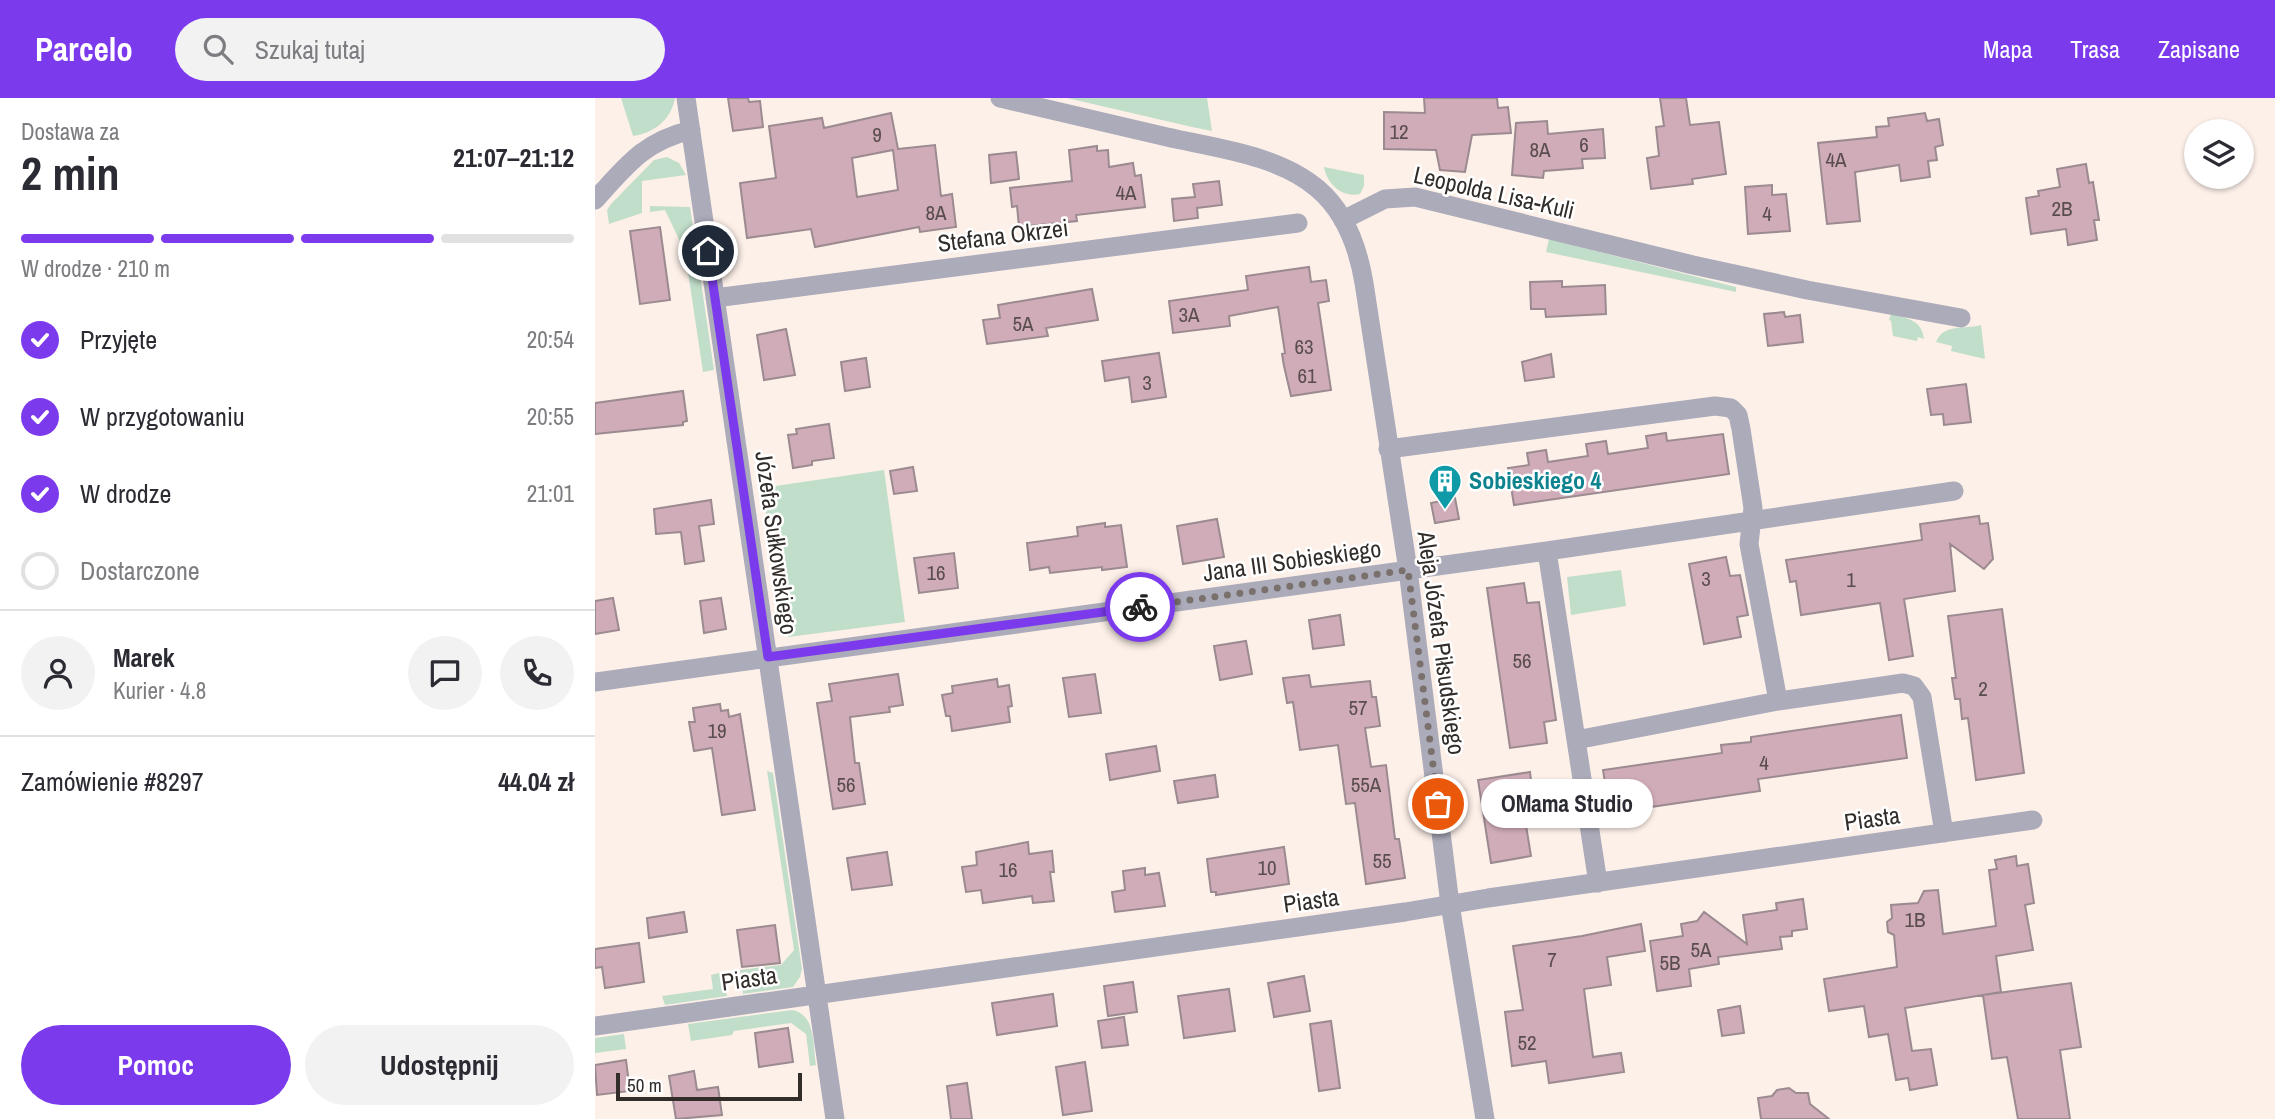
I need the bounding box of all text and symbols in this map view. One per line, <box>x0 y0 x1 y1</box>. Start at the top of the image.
search box <box>175 18 665 81</box>
text: Parcelo <box>35 27 133 71</box>
icon: search <box>199 30 237 68</box>
text: Szukaj tutaj <box>255 32 365 67</box>
text: Mapa <box>1983 33 2032 65</box>
text: Trasa <box>2070 33 2120 65</box>
text: Zapisane <box>2158 33 2240 65</box>
text: Dostawa za <box>21 116 120 147</box>
house number: 12 <box>1389 117 1409 146</box>
map controls <box>2184 119 2254 189</box>
button: layers <box>2184 119 2254 189</box>
house number: 9 <box>872 120 882 149</box>
house number: 6 <box>1579 130 1589 159</box>
house number: 8A <box>1529 135 1551 164</box>
text: 21:07–21:12 <box>453 140 574 175</box>
text: 2 min <box>21 142 120 204</box>
house number: 4A <box>1825 145 1847 174</box>
street label: Leopolda Lisa-Kuli <box>1411 158 1578 226</box>
house number: 4A <box>1115 178 1137 207</box>
house number: 2B <box>2051 194 2073 223</box>
house number: 8A <box>925 198 947 227</box>
house number: 4 <box>1762 199 1772 228</box>
street label: Stefana Okrzei <box>936 211 1070 259</box>
pin <box>678 221 738 281</box>
icon: home <box>689 232 727 270</box>
text: W drodze · 210 m <box>21 253 170 284</box>
house number: 3A <box>1178 300 1200 329</box>
house number: 5A <box>1012 309 1034 338</box>
icon: check <box>21 321 59 359</box>
text: Przyjęte <box>80 322 157 357</box>
text: 20:54 <box>527 324 574 355</box>
house number: 63 <box>1294 332 1314 361</box>
house number: 61 <box>1297 361 1317 390</box>
house number: 3 <box>1142 368 1152 397</box>
icon: check <box>21 398 59 436</box>
text: W przygotowaniu <box>80 399 245 434</box>
text: 20:55 <box>527 401 574 432</box>
street label: Józefa Sułkowskiego <box>748 449 806 637</box>
building icon: Sobieskiego 4 <box>1426 462 1464 511</box>
place label: Sobieskiego 4 <box>1469 464 1601 496</box>
icon: check <box>21 475 59 513</box>
text: W drodze <box>80 476 171 511</box>
text: 21:01 <box>527 478 574 509</box>
street label: Aleja Józefa Piłsudskiego <box>1410 528 1474 757</box>
street label: Jana III Sobieskiego <box>1201 532 1383 588</box>
text: Dostarczone <box>80 553 200 588</box>
house number: 16 <box>926 558 946 587</box>
house number: 3 <box>1701 564 1711 593</box>
house number: 1 <box>1846 565 1856 594</box>
courier <box>1105 572 1175 642</box>
icon: bike <box>1121 588 1159 626</box>
button: person <box>21 636 95 710</box>
button: chat <box>408 636 482 710</box>
button: phone <box>500 636 574 710</box>
text: Marek <box>113 640 175 675</box>
house number: 56 <box>1512 646 1532 675</box>
house number: 2 <box>1978 674 1988 703</box>
text: Kurier · 4.8 <box>113 675 206 706</box>
house number: 57 <box>1348 693 1368 722</box>
house number: 19 <box>707 716 727 745</box>
house number: 4 <box>1759 748 1769 777</box>
text: Zamówienie #8297 <box>21 764 204 799</box>
text: 44.04 zł <box>498 764 574 799</box>
house number: 56 <box>836 770 856 799</box>
house number: 55A <box>1351 770 1382 799</box>
pin <box>1408 774 1468 834</box>
callout: OMama Studio <box>1480 780 1651 828</box>
icon: bag <box>1419 785 1457 823</box>
text: OMama Studio <box>1501 788 1633 819</box>
street label: Piasta <box>1842 798 1902 838</box>
house number: 55 <box>1372 846 1392 875</box>
house number: 10 <box>1257 853 1277 882</box>
house number: 16 <box>998 855 1018 884</box>
street label: Piasta <box>1281 880 1341 920</box>
house number: 1B <box>1904 905 1926 934</box>
house number: 5A <box>1690 935 1712 964</box>
house number: 7 <box>1547 945 1557 974</box>
house number: 5B <box>1659 948 1681 977</box>
street label: Piasta <box>719 958 779 998</box>
button: Pomoc <box>21 1025 291 1105</box>
button: Udostępnij <box>305 1025 574 1105</box>
house number: 52 <box>1517 1028 1537 1057</box>
scale bar <box>616 1070 801 1102</box>
text: 50 m <box>627 1072 662 1098</box>

